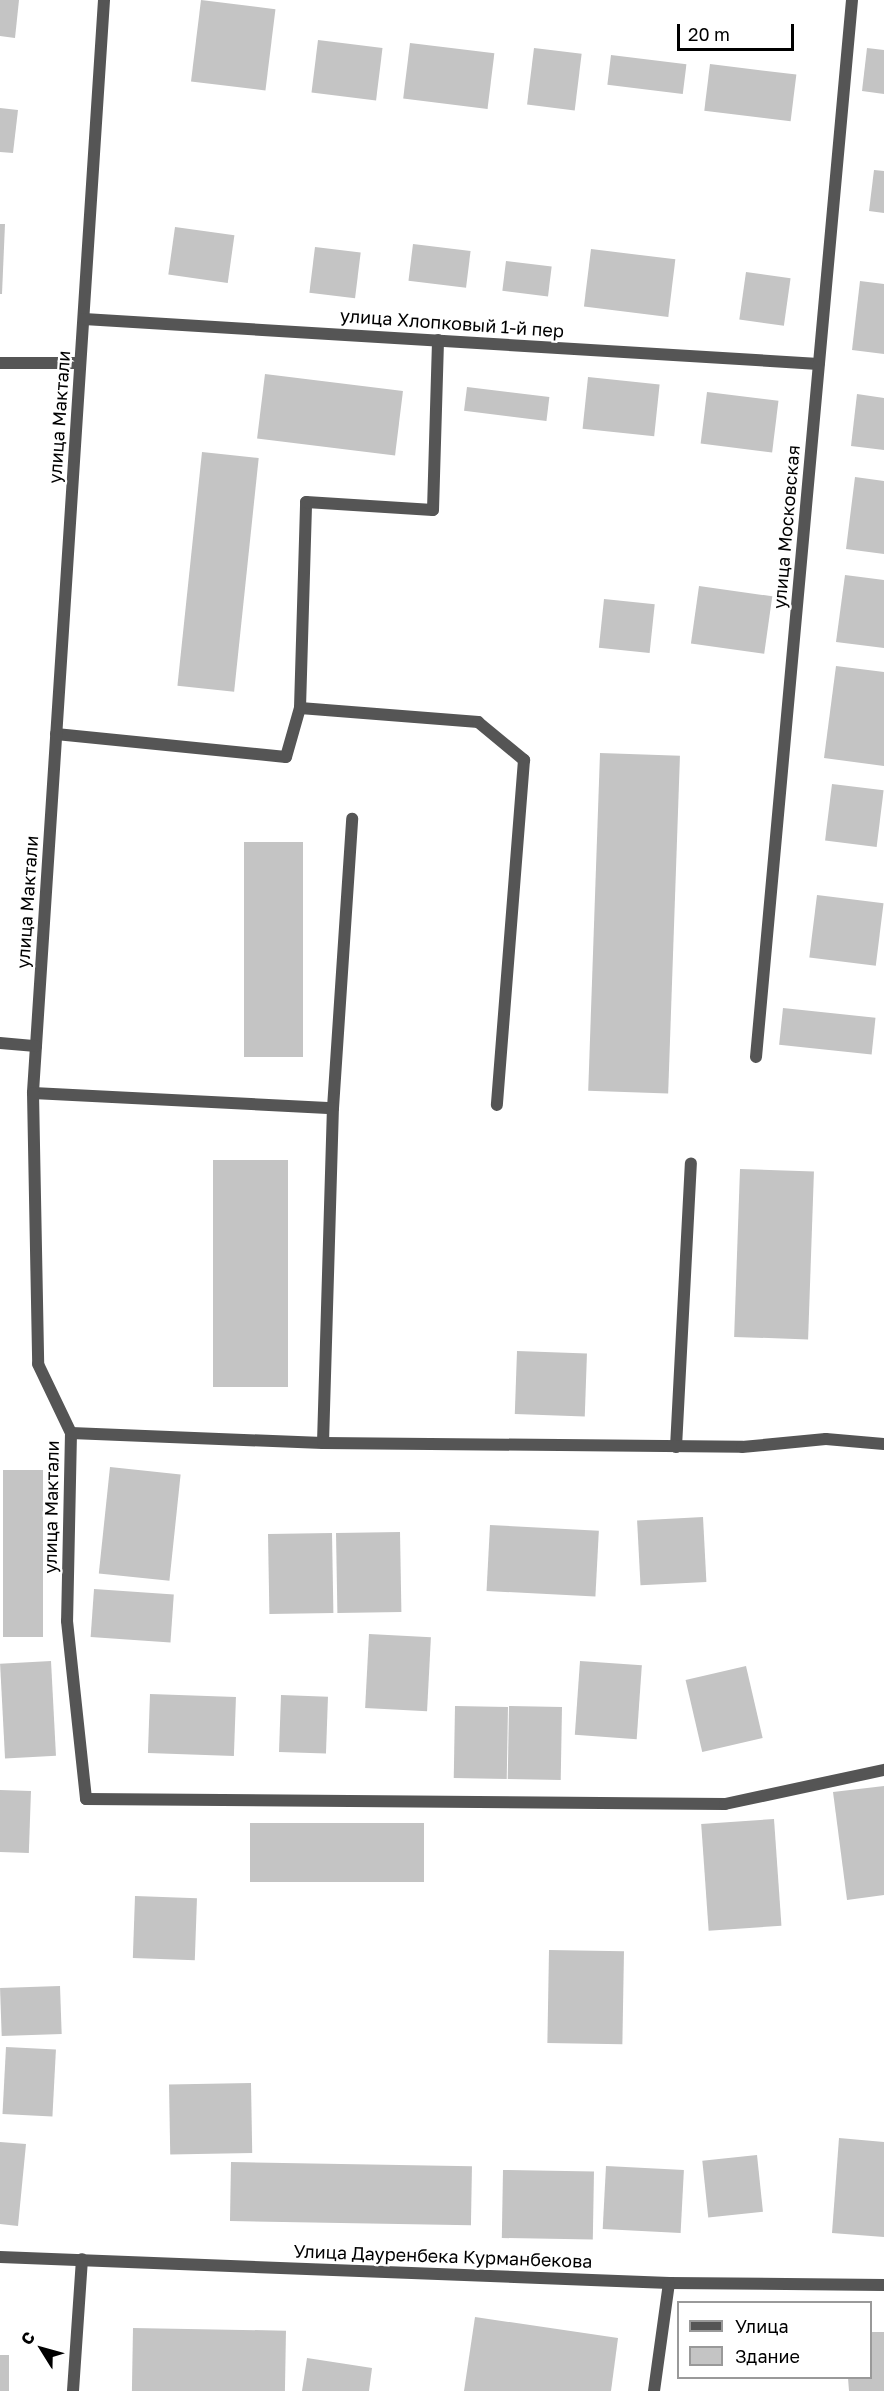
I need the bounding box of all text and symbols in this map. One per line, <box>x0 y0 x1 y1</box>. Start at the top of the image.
scale bar <box>680 12 797 50</box>
text: 20 m <box>688 23 730 45</box>
street label: улица Хлопковый 1-й пер <box>339 304 565 342</box>
street label: улица Мактали <box>44 350 74 484</box>
street label: улица Московская <box>768 444 804 610</box>
street label: улица Мактали <box>12 835 42 969</box>
street label: улица Мактали <box>39 1440 63 1574</box>
street label: Улица Дауренбека Курманбекова <box>293 2240 593 2272</box>
legend <box>677 2301 872 2379</box>
text: Улица <box>735 2315 789 2337</box>
north arrow <box>12 2319 72 2379</box>
text: С <box>16 2328 39 2349</box>
text: Здание <box>735 2345 800 2367</box>

